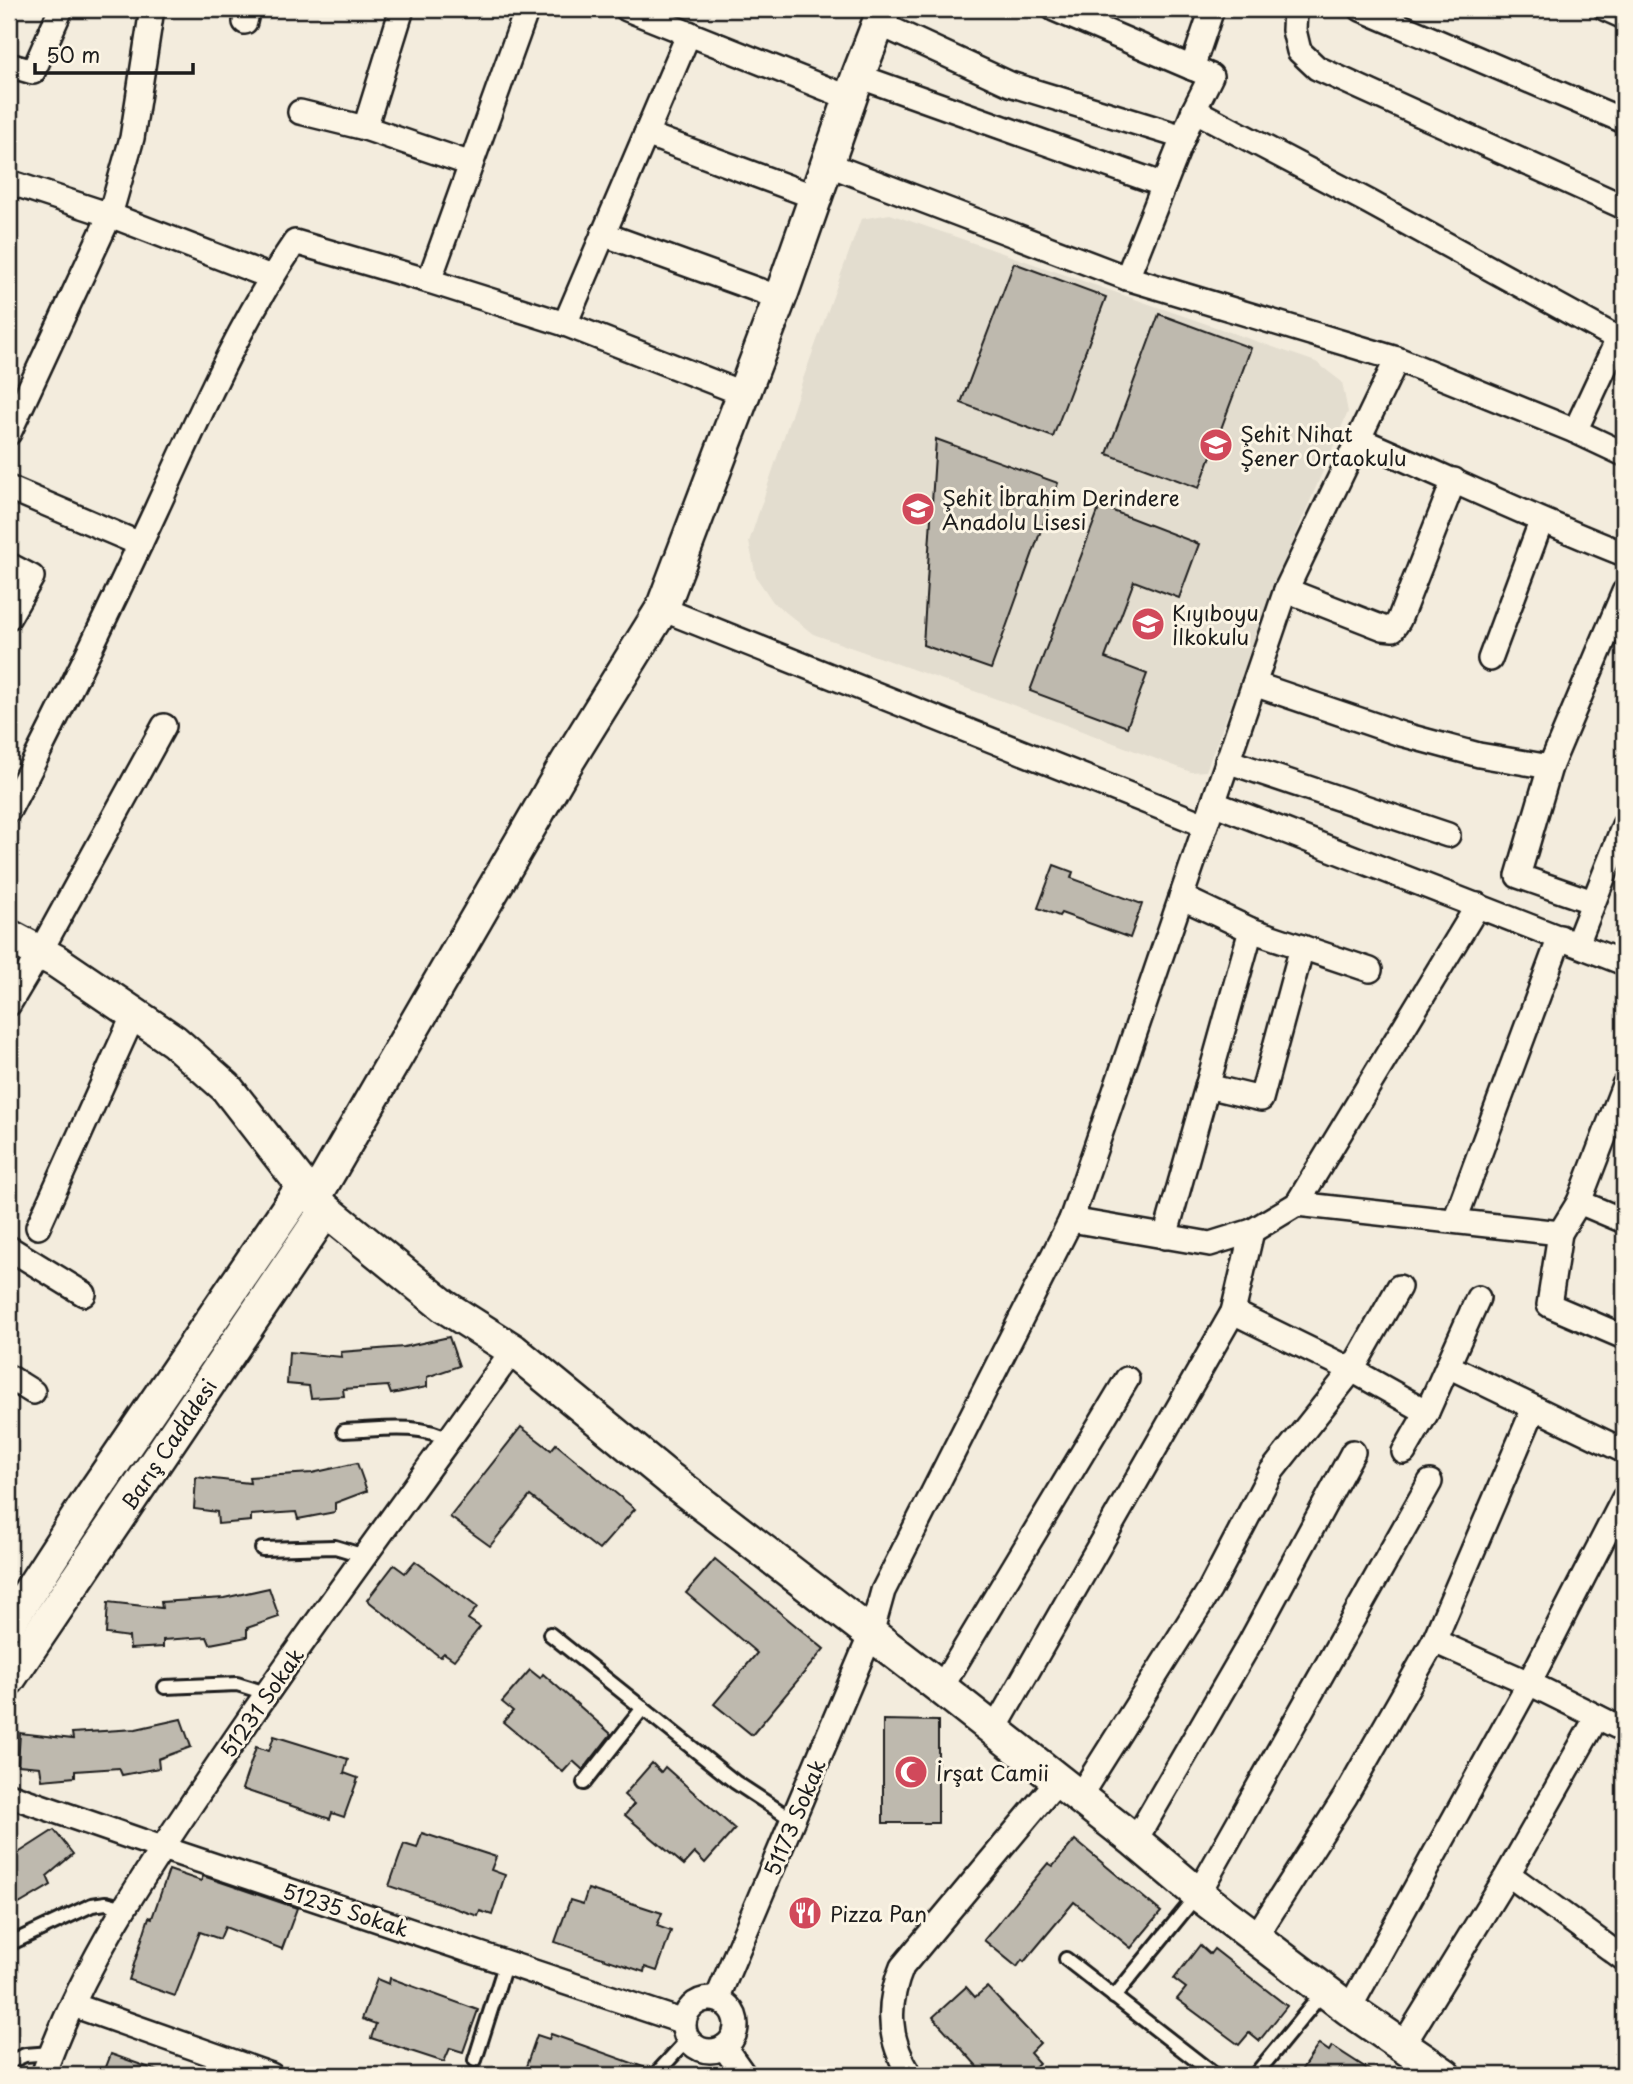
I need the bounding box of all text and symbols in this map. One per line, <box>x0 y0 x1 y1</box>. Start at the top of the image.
scale bar <box>35 32 192 76</box>
text: 50 m <box>46 38 100 70</box>
place label: Şehit Nihat Şener Ortaokulu <box>1240 417 1407 473</box>
school or university icon: Şehit Nihat Şener Ortaokulu <box>1197 426 1235 464</box>
place label: Şehit İbrahim Derindere Anadolu Lisesi <box>942 481 1180 537</box>
school or university icon: Şehit İbrahim Derindere Anadolu Lisesi <box>899 490 937 528</box>
place label: Kıyıboyu İlkokulu <box>1172 596 1259 652</box>
school or university icon: Kıyıboyu İlkokulu <box>1129 605 1167 643</box>
street label: Barış Cadddesi <box>112 1372 224 1516</box>
street label: 51231 Sokak <box>211 1640 311 1764</box>
mosque icon: İrşat Camii <box>892 1753 930 1791</box>
street label: 51173 Sokak <box>755 1754 833 1880</box>
place label: İrşat Camii <box>936 1756 1049 1788</box>
street label: 51235 Sokak <box>279 1874 413 1944</box>
restaurant icon: Pizza Pan <box>786 1894 824 1932</box>
place label: Pizza Pan <box>830 1897 927 1929</box>

